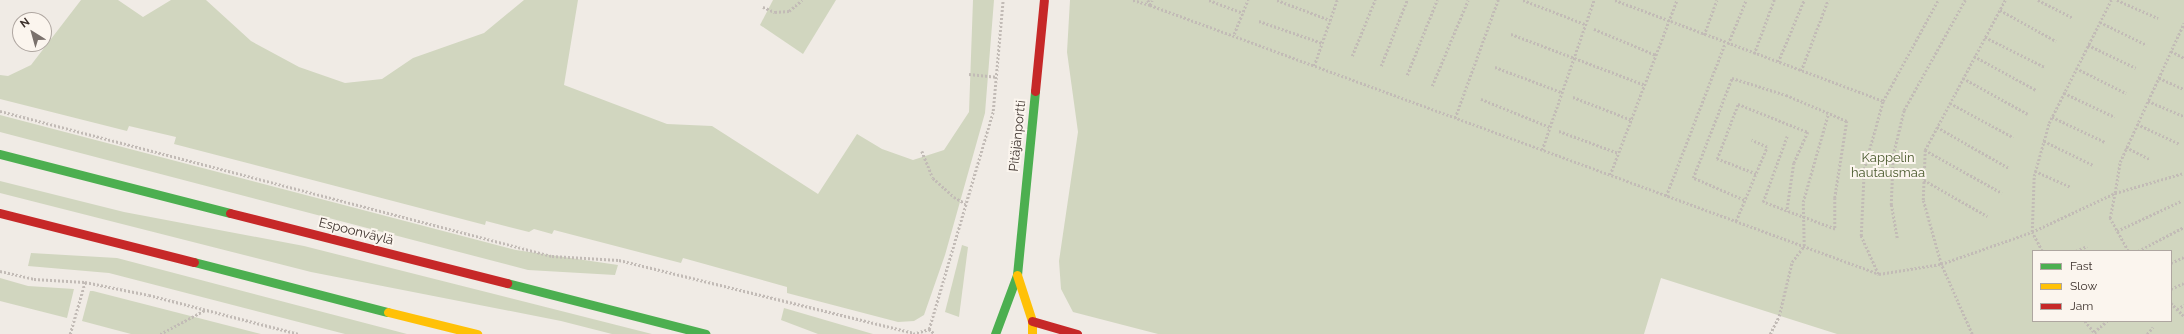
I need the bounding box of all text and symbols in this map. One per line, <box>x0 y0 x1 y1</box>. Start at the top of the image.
north arrow <box>12 12 52 52</box>
text: N <box>18 15 32 31</box>
street label: Pitäjänportti <box>1006 99 1030 173</box>
park label: Kappelin hautausmaa <box>1851 151 1925 182</box>
street label: Espoonväylä <box>317 215 395 249</box>
legend <box>2032 250 2172 322</box>
text: Fast <box>2070 259 2093 273</box>
text: Slow <box>2070 279 2097 293</box>
text: Jam <box>2070 299 2093 313</box>

